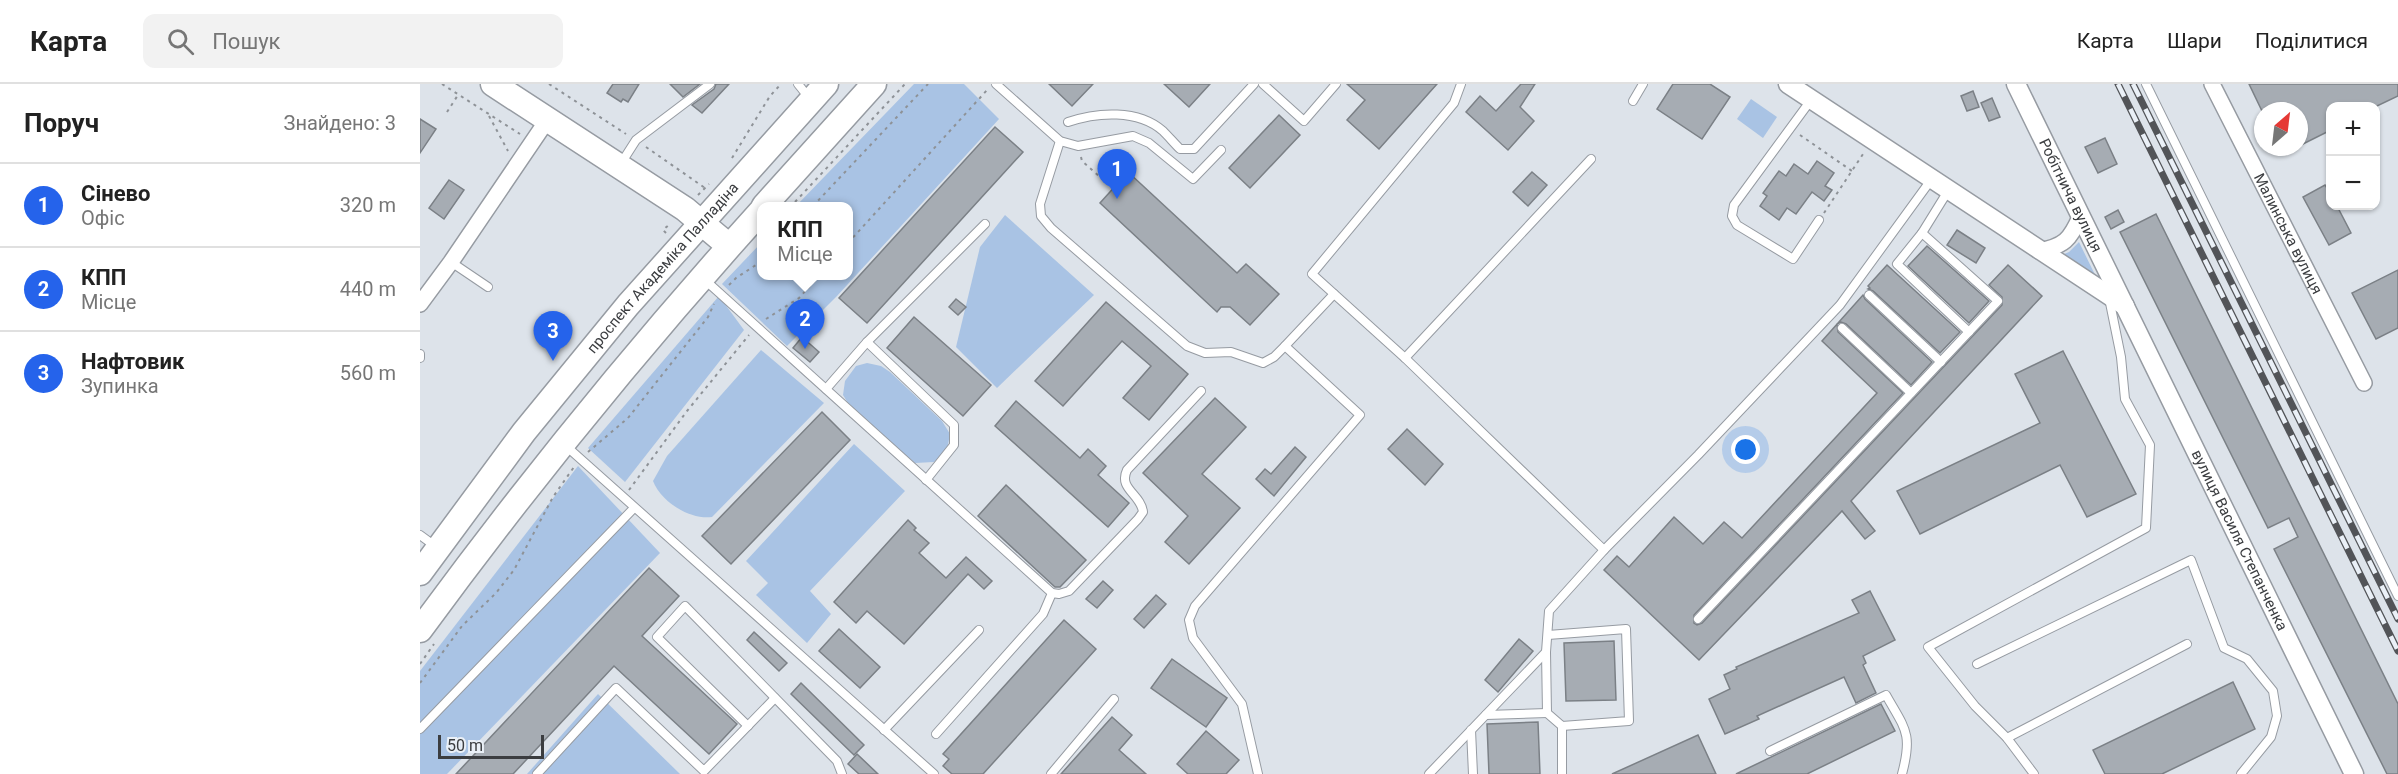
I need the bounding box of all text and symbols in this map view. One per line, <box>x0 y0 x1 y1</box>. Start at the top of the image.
search box <box>143 14 563 68</box>
text: Карта <box>30 25 107 58</box>
icon: search <box>164 25 197 58</box>
text: Пошук <box>212 29 280 54</box>
text: Карта <box>2077 29 2134 53</box>
text: Шари <box>2167 29 2222 53</box>
text: Поділитися <box>2255 29 2368 53</box>
north arrow <box>2254 102 2308 156</box>
map controls <box>2326 102 2380 210</box>
button: + <box>2326 102 2380 156</box>
text: Поруч <box>24 108 99 138</box>
text: Знайдено: 3 <box>284 111 396 135</box>
street label: Робітнича вулиця <box>2035 136 2106 255</box>
pin: 1 <box>1098 150 1136 199</box>
button: − <box>2326 156 2380 210</box>
street label: Малинська вулиця <box>2250 170 2326 297</box>
street label: проспект Академіка Палладіна <box>583 179 742 357</box>
text: Сінево <box>81 181 150 206</box>
text: 1 <box>38 193 49 217</box>
text: 320 m <box>340 193 396 217</box>
popup <box>757 202 853 280</box>
text: Офіс <box>81 206 125 230</box>
text: КПП <box>777 217 823 242</box>
text: Місце <box>777 242 833 266</box>
text: КПП <box>81 265 126 290</box>
text: 2 <box>38 277 49 301</box>
text: 440 m <box>340 277 396 301</box>
text: Місце <box>81 290 136 314</box>
pin: 2 <box>786 300 824 349</box>
pin: 3 <box>534 312 572 361</box>
text: Нафтовик <box>81 349 184 374</box>
text: 3 <box>38 361 49 385</box>
text: 560 m <box>340 361 396 385</box>
text: Зупинка <box>81 374 159 398</box>
your location <box>1731 435 1760 464</box>
street label: вулиця Василя Степанченка <box>2188 447 2291 634</box>
scale bar <box>438 732 544 760</box>
text: 50 m <box>447 736 483 755</box>

